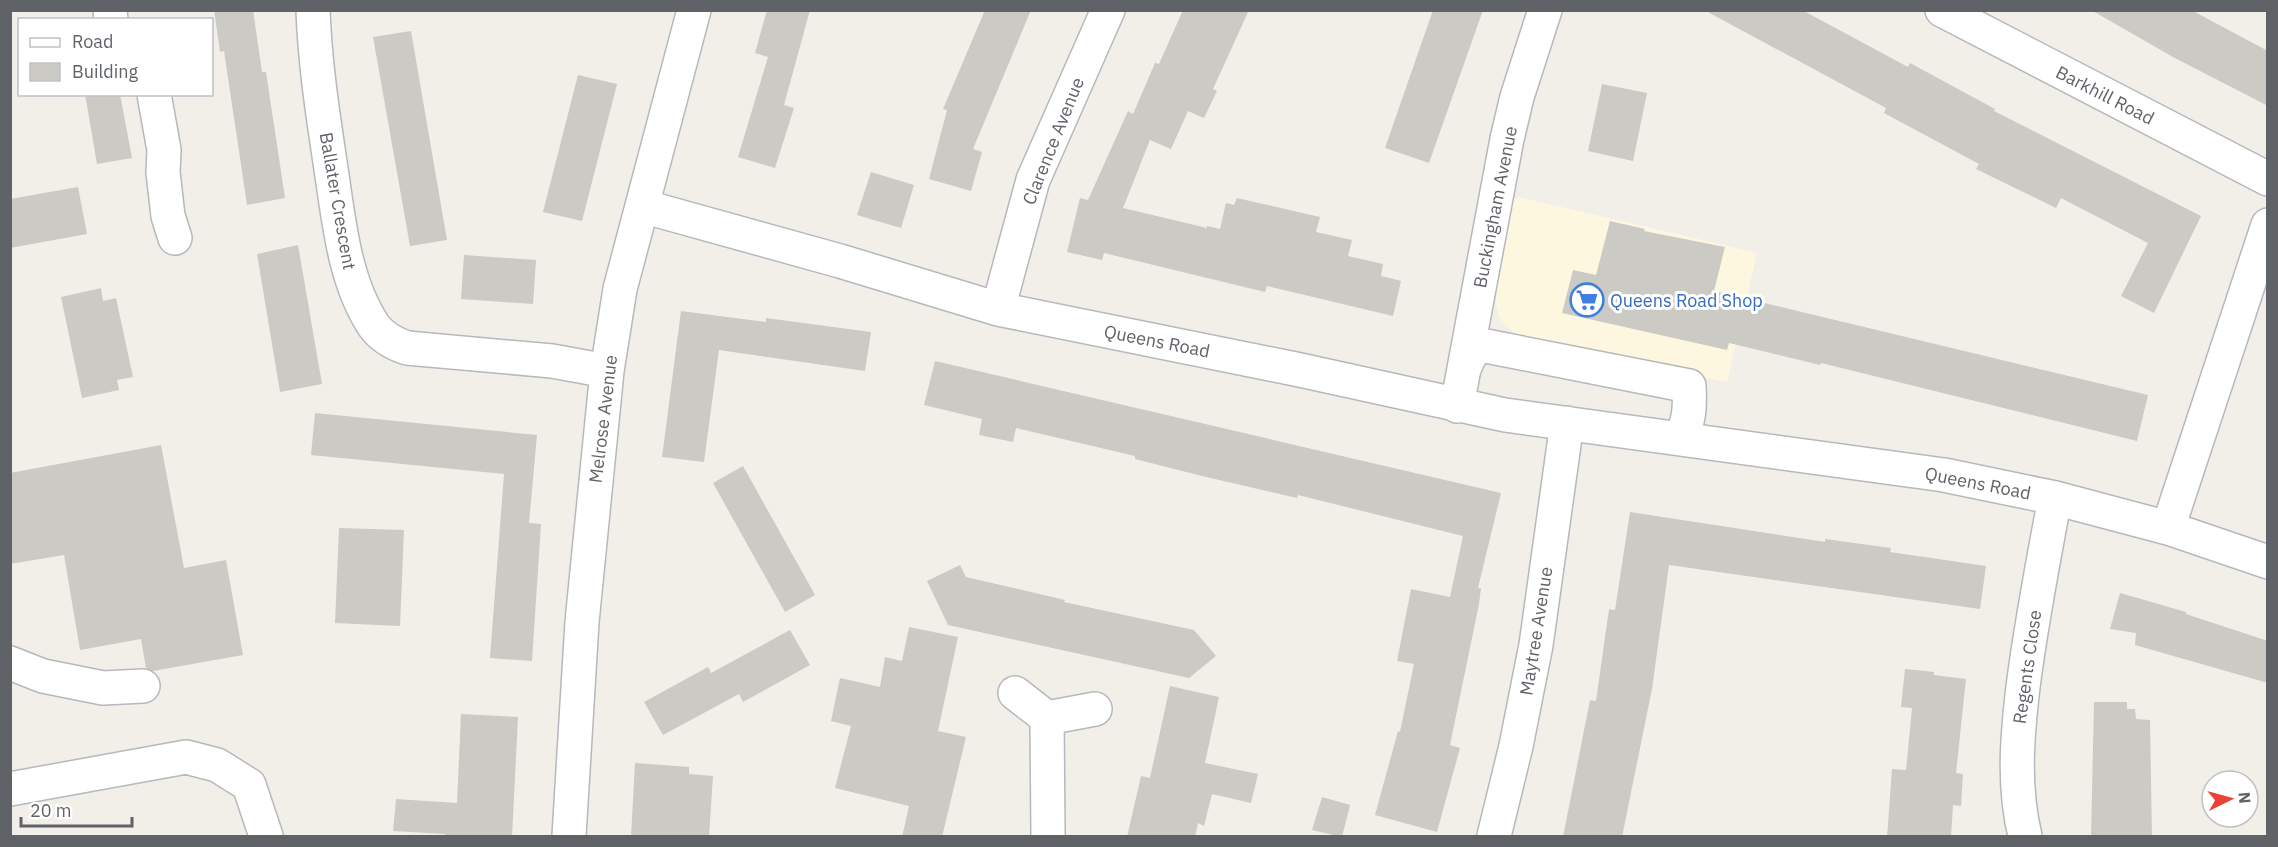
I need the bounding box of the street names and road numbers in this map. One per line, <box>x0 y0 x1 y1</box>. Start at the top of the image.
street label: Barkhill Road <box>2052 60 2158 130</box>
street label: Clarence Avenue <box>1017 74 1089 208</box>
street label: Buckingham Avenue <box>1468 124 1522 290</box>
street label: Ballater Crescent <box>315 130 361 272</box>
street label: Queens Road <box>1102 319 1212 363</box>
street label: Melrose Avenue <box>584 353 622 484</box>
street label: Queens Road <box>1923 461 2033 505</box>
street label: Maytree Avenue <box>1514 565 1558 697</box>
street label: Regents Close <box>2008 608 2046 725</box>

